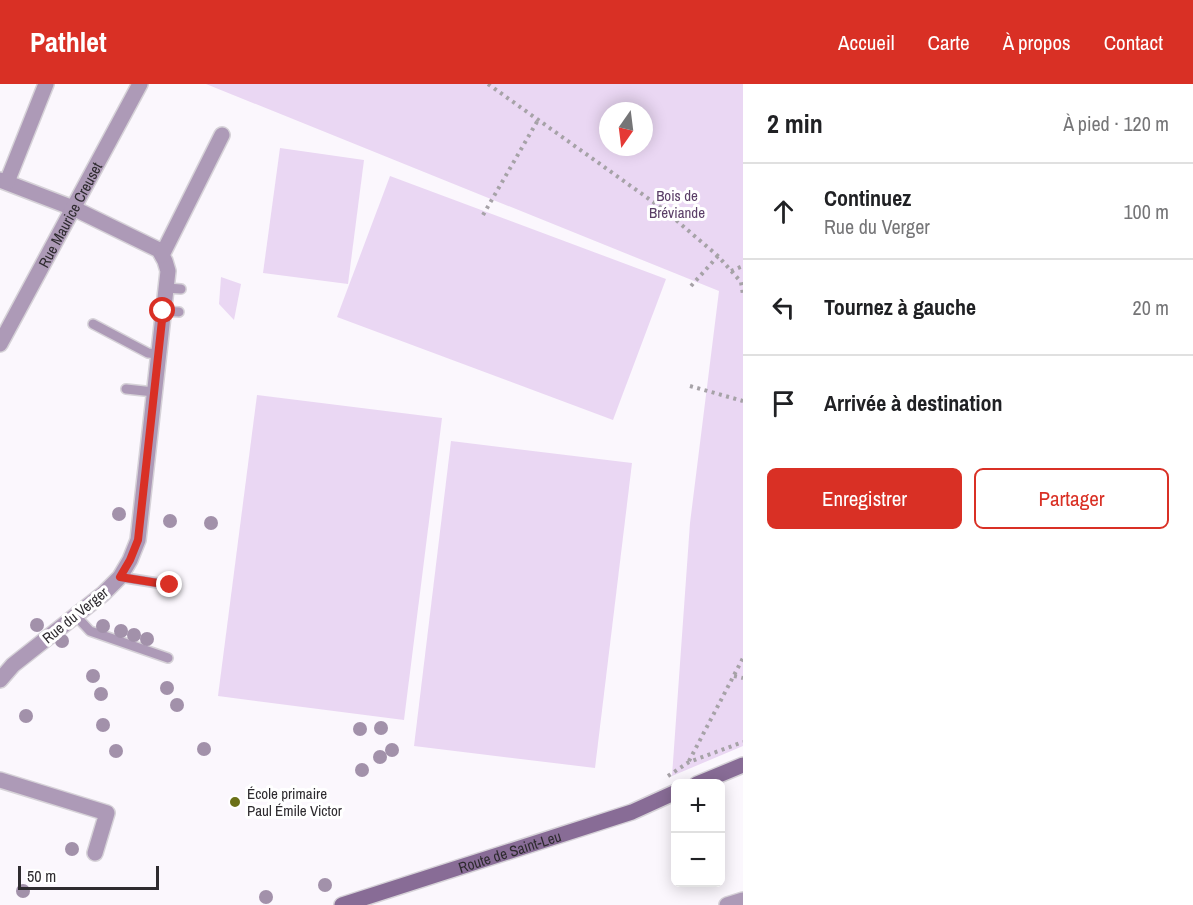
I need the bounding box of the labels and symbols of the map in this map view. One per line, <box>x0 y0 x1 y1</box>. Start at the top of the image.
north arrow <box>599 102 653 156</box>
street label: Rue Maurice Creuset <box>33 158 107 271</box>
park label: Bois de Bréviande <box>649 185 705 223</box>
route start <box>149 297 175 323</box>
route end <box>156 571 182 597</box>
street label: Rue du Verger <box>38 582 112 648</box>
place label: École primaire Paul Émile Victor <box>247 783 342 821</box>
marker: École primaire Paul Émile Victor <box>228 795 242 809</box>
street label: Route de Saint-Leu <box>456 825 564 878</box>
scale bar <box>18 863 159 890</box>

